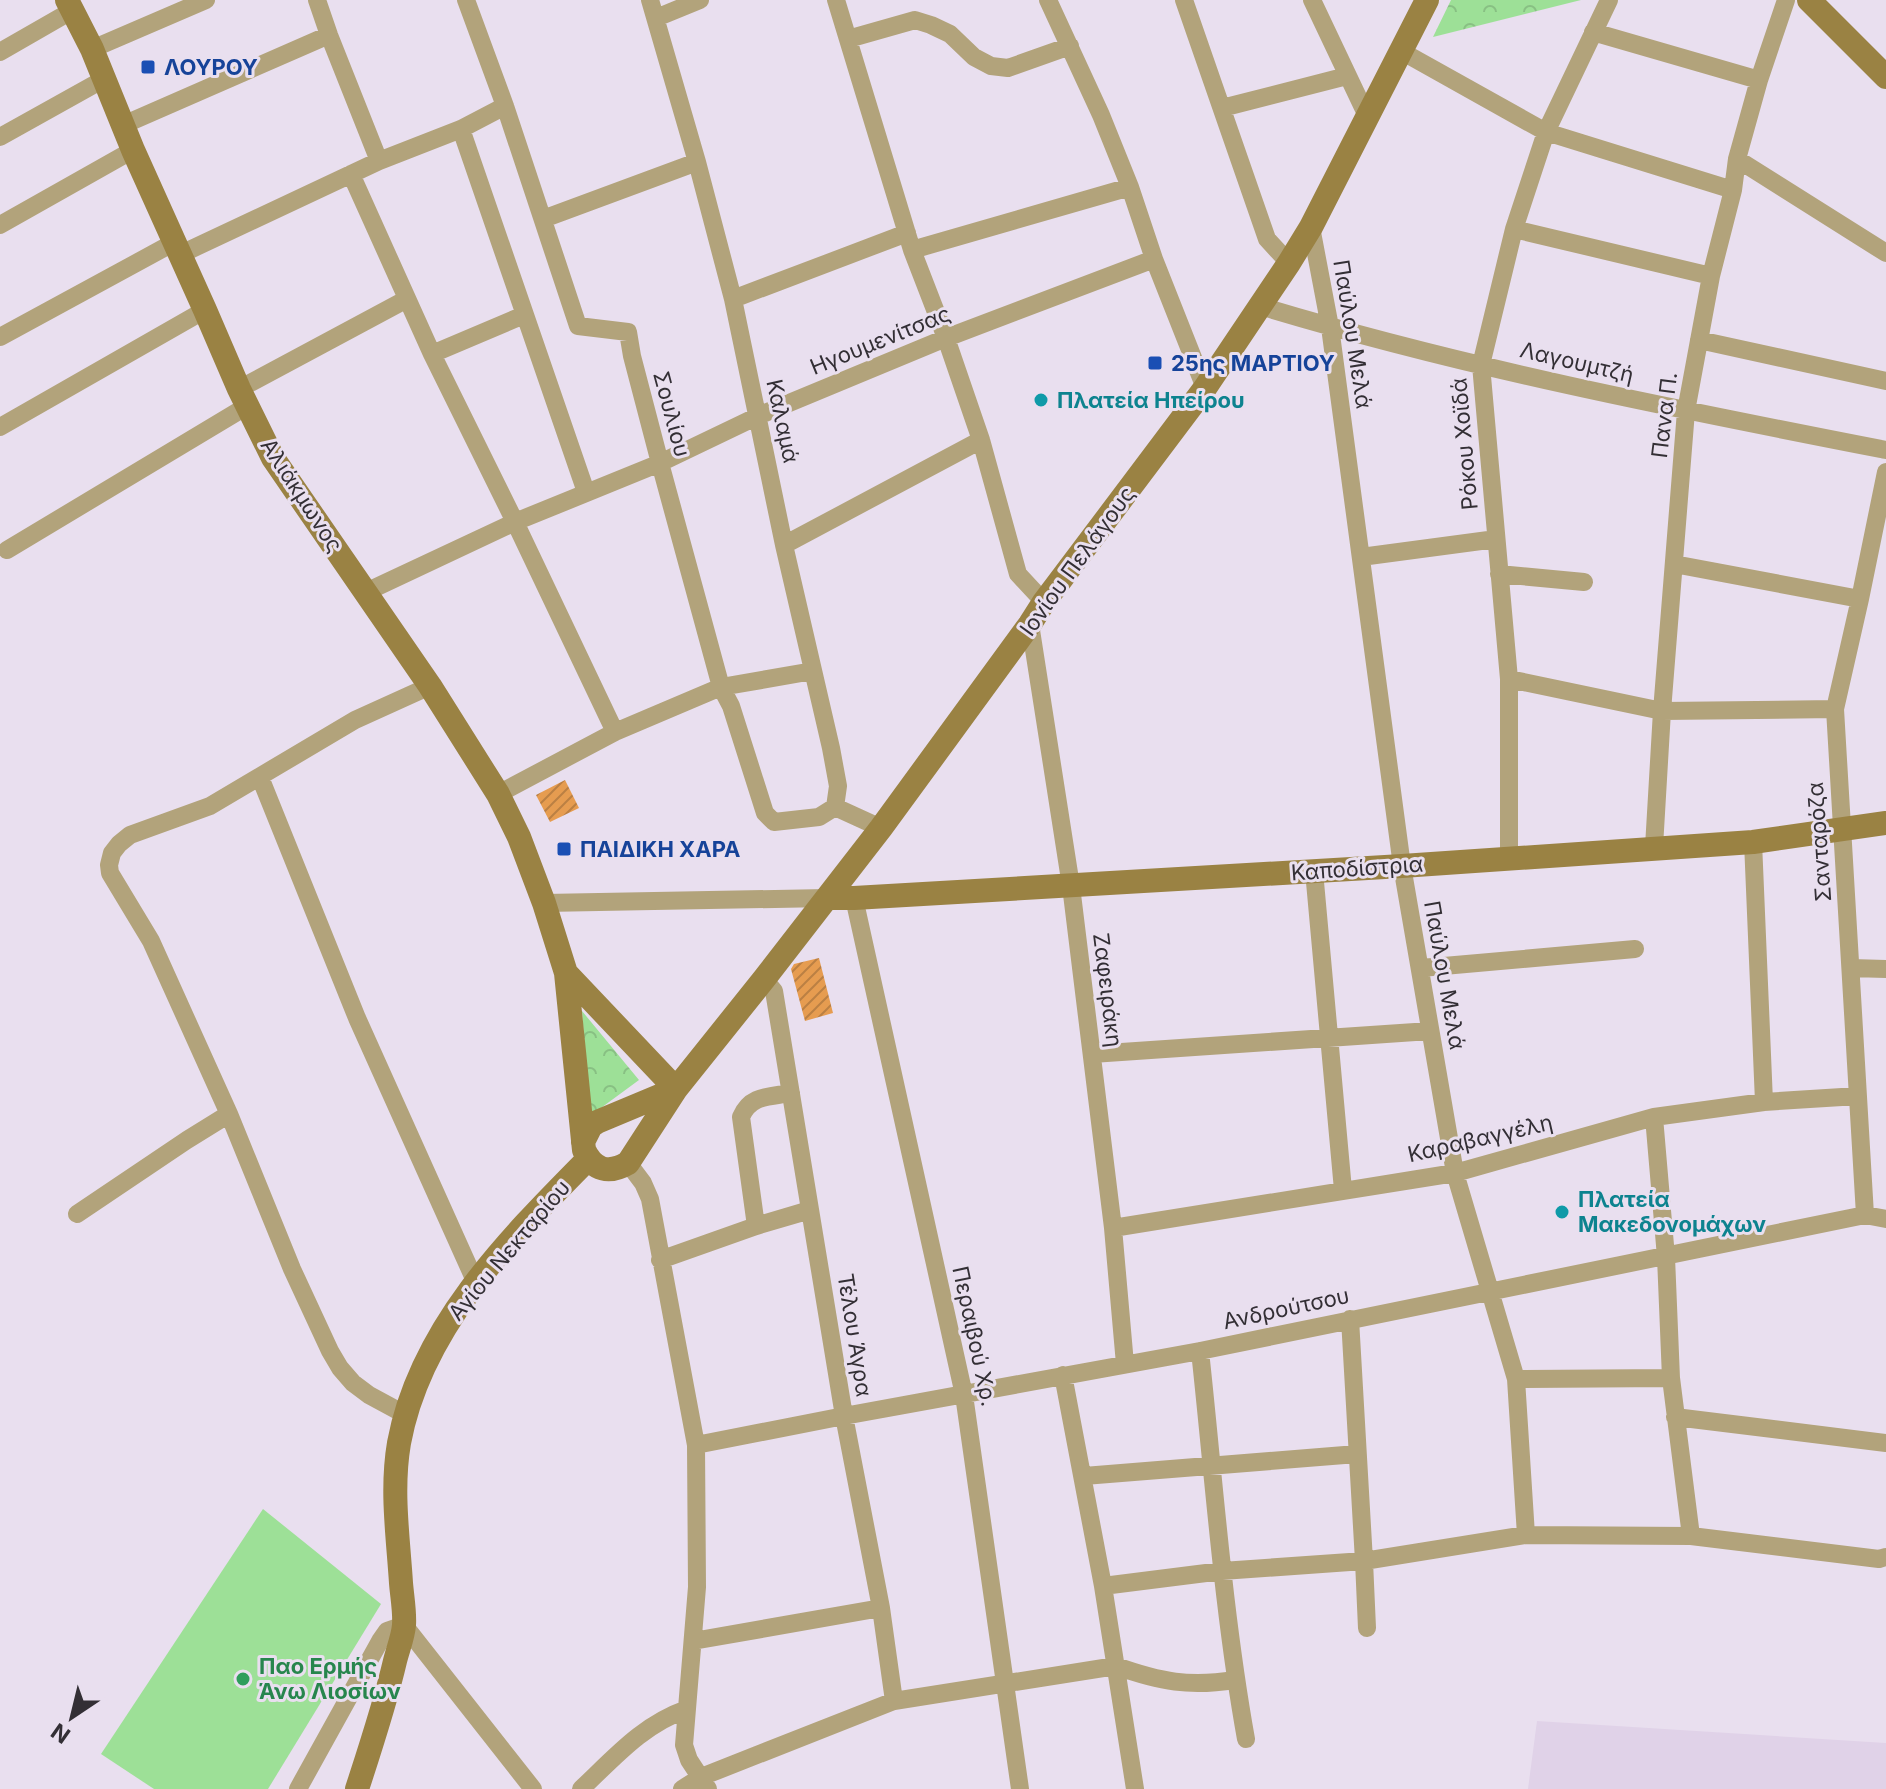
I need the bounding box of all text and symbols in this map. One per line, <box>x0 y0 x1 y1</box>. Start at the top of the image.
place label: ΛΟΥΡΟΥ <box>164 54 258 80</box>
marker: ΛΟΥΡΟΥ <box>139 58 157 76</box>
street label: Παύλου Μελά <box>1328 258 1378 410</box>
street label: Ηγουμενίτσας <box>806 300 954 380</box>
street label: Λαγουμτζή <box>1518 336 1636 388</box>
place label: 25ης ΜΑΡΤΙΟΥ <box>1171 350 1335 376</box>
marker: 25ης ΜΑΡΤΙΟΥ <box>1146 354 1164 372</box>
street label: Σουλίου <box>648 368 696 460</box>
street label: Πανα Π. <box>1646 370 1682 460</box>
street label: Καλαμά <box>761 377 805 465</box>
street label: Ρόκου Χοϊδά <box>1445 377 1483 511</box>
place label: Πλατεία Ηπείρου <box>1057 387 1245 413</box>
marker: Πλατεία Ηπείρου <box>1032 391 1050 409</box>
street label: Αλιάκμωνος <box>256 433 348 557</box>
street label: Ιονίου Πελάγους <box>1014 481 1140 641</box>
street label: Σανταρόζα <box>1802 781 1836 903</box>
place label: ΠΑΙΔΙΚΗ ΧΑΡΑ <box>580 836 741 862</box>
marker: ΠΑΙΔΙΚΗ ΧΑΡΑ <box>555 840 573 858</box>
street label: Καποδίστρια <box>1290 850 1424 886</box>
street label: Παύλου Μελά <box>1419 899 1471 1051</box>
street label: Ζαφειράκη <box>1088 931 1128 1049</box>
street label: Καραβαγγέλη <box>1405 1109 1555 1167</box>
street label: Αγίου Νεκταρίου <box>443 1175 575 1325</box>
place label: Πλατεία Μακεδονομάχων <box>1578 1186 1767 1237</box>
marker: Πλατεία Μακεδονομάχων <box>1553 1203 1571 1221</box>
street label: Περαιβού Χρ. <box>947 1264 1003 1408</box>
street label: Τέλου Άγρα <box>832 1272 878 1398</box>
street label: Ανδρούτσου <box>1220 1282 1352 1334</box>
place label: Παο Ερμής Άνω Λιοσίων <box>259 1653 401 1704</box>
marker: Παο Ερμής Άνω Λιοσίων <box>234 1670 252 1688</box>
north arrow <box>32 1677 112 1757</box>
text: N <box>46 1718 75 1749</box>

